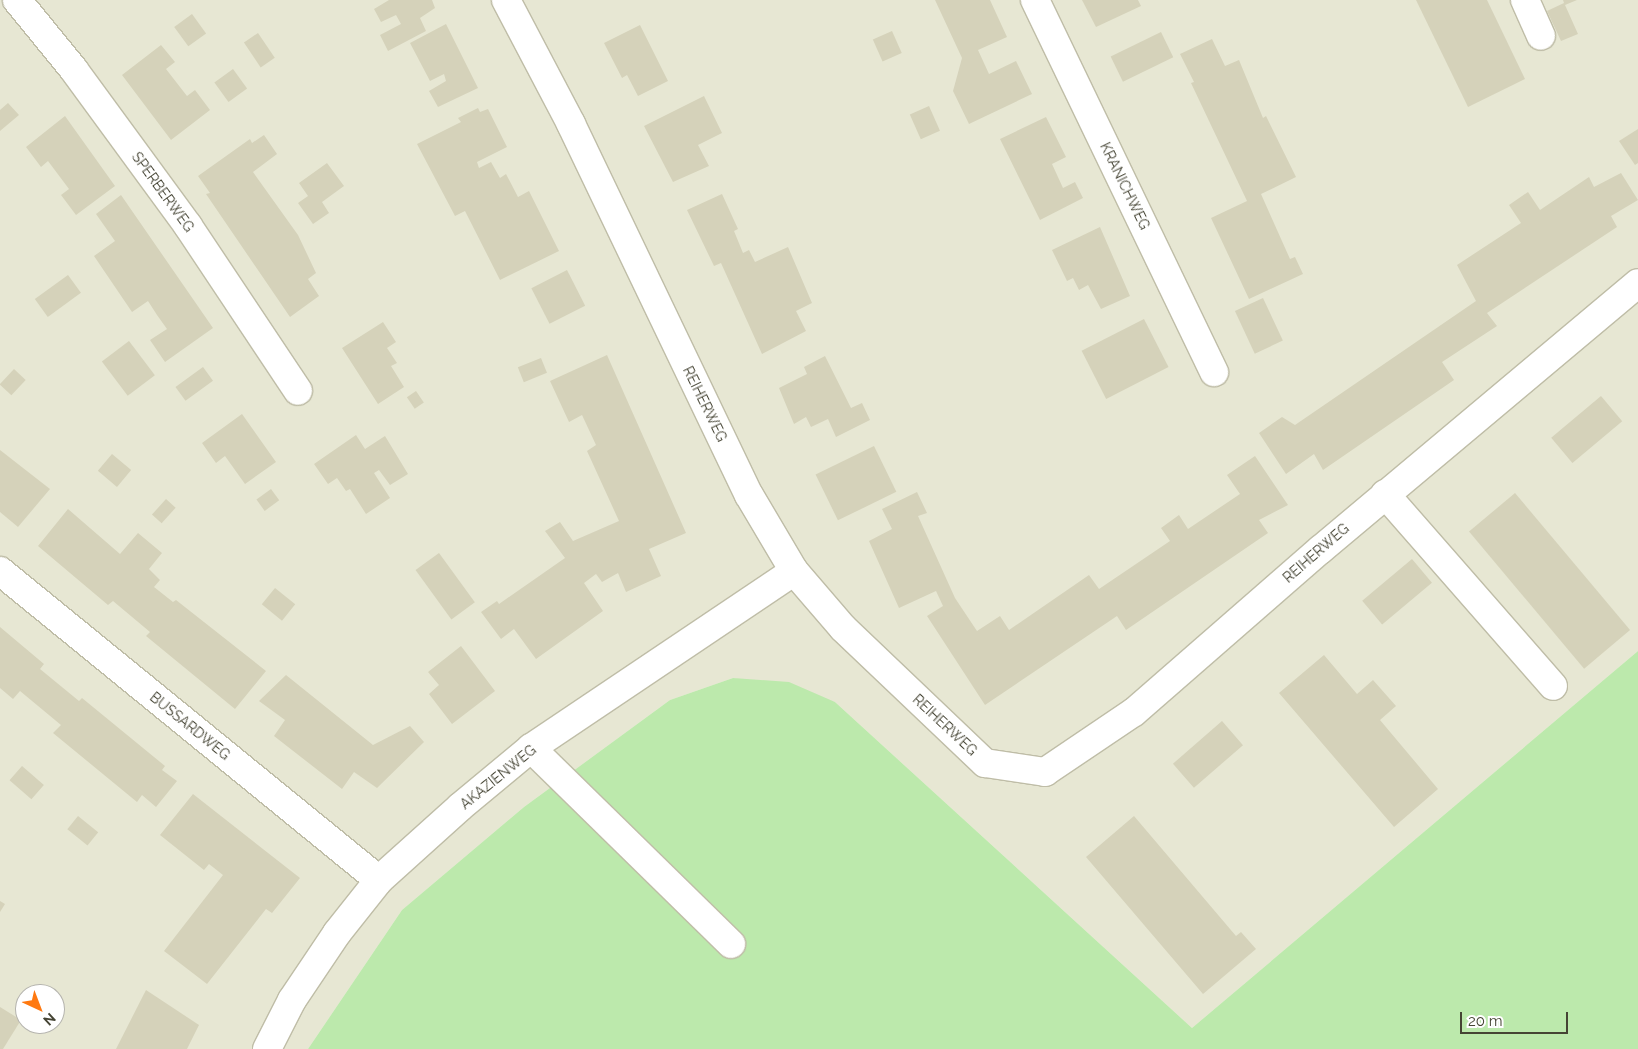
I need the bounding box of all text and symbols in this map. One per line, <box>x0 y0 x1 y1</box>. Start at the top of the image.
street label: KRANICHWEG <box>1097 140 1153 232</box>
street label: SPERBERWEG <box>128 149 198 235</box>
street label: REIHERWEG <box>680 364 730 444</box>
street label: REIHERWEG <box>1280 520 1352 586</box>
street label: BUSSARDWEG <box>147 689 233 763</box>
street label: REIHERWEG <box>909 691 981 759</box>
street label: AKAZIENWEG <box>457 741 539 813</box>
north arrow <box>15 984 65 1034</box>
scale bar <box>1463 1002 1570 1034</box>
text: N <box>40 1010 59 1029</box>
text: 20 m <box>1468 1012 1503 1030</box>

